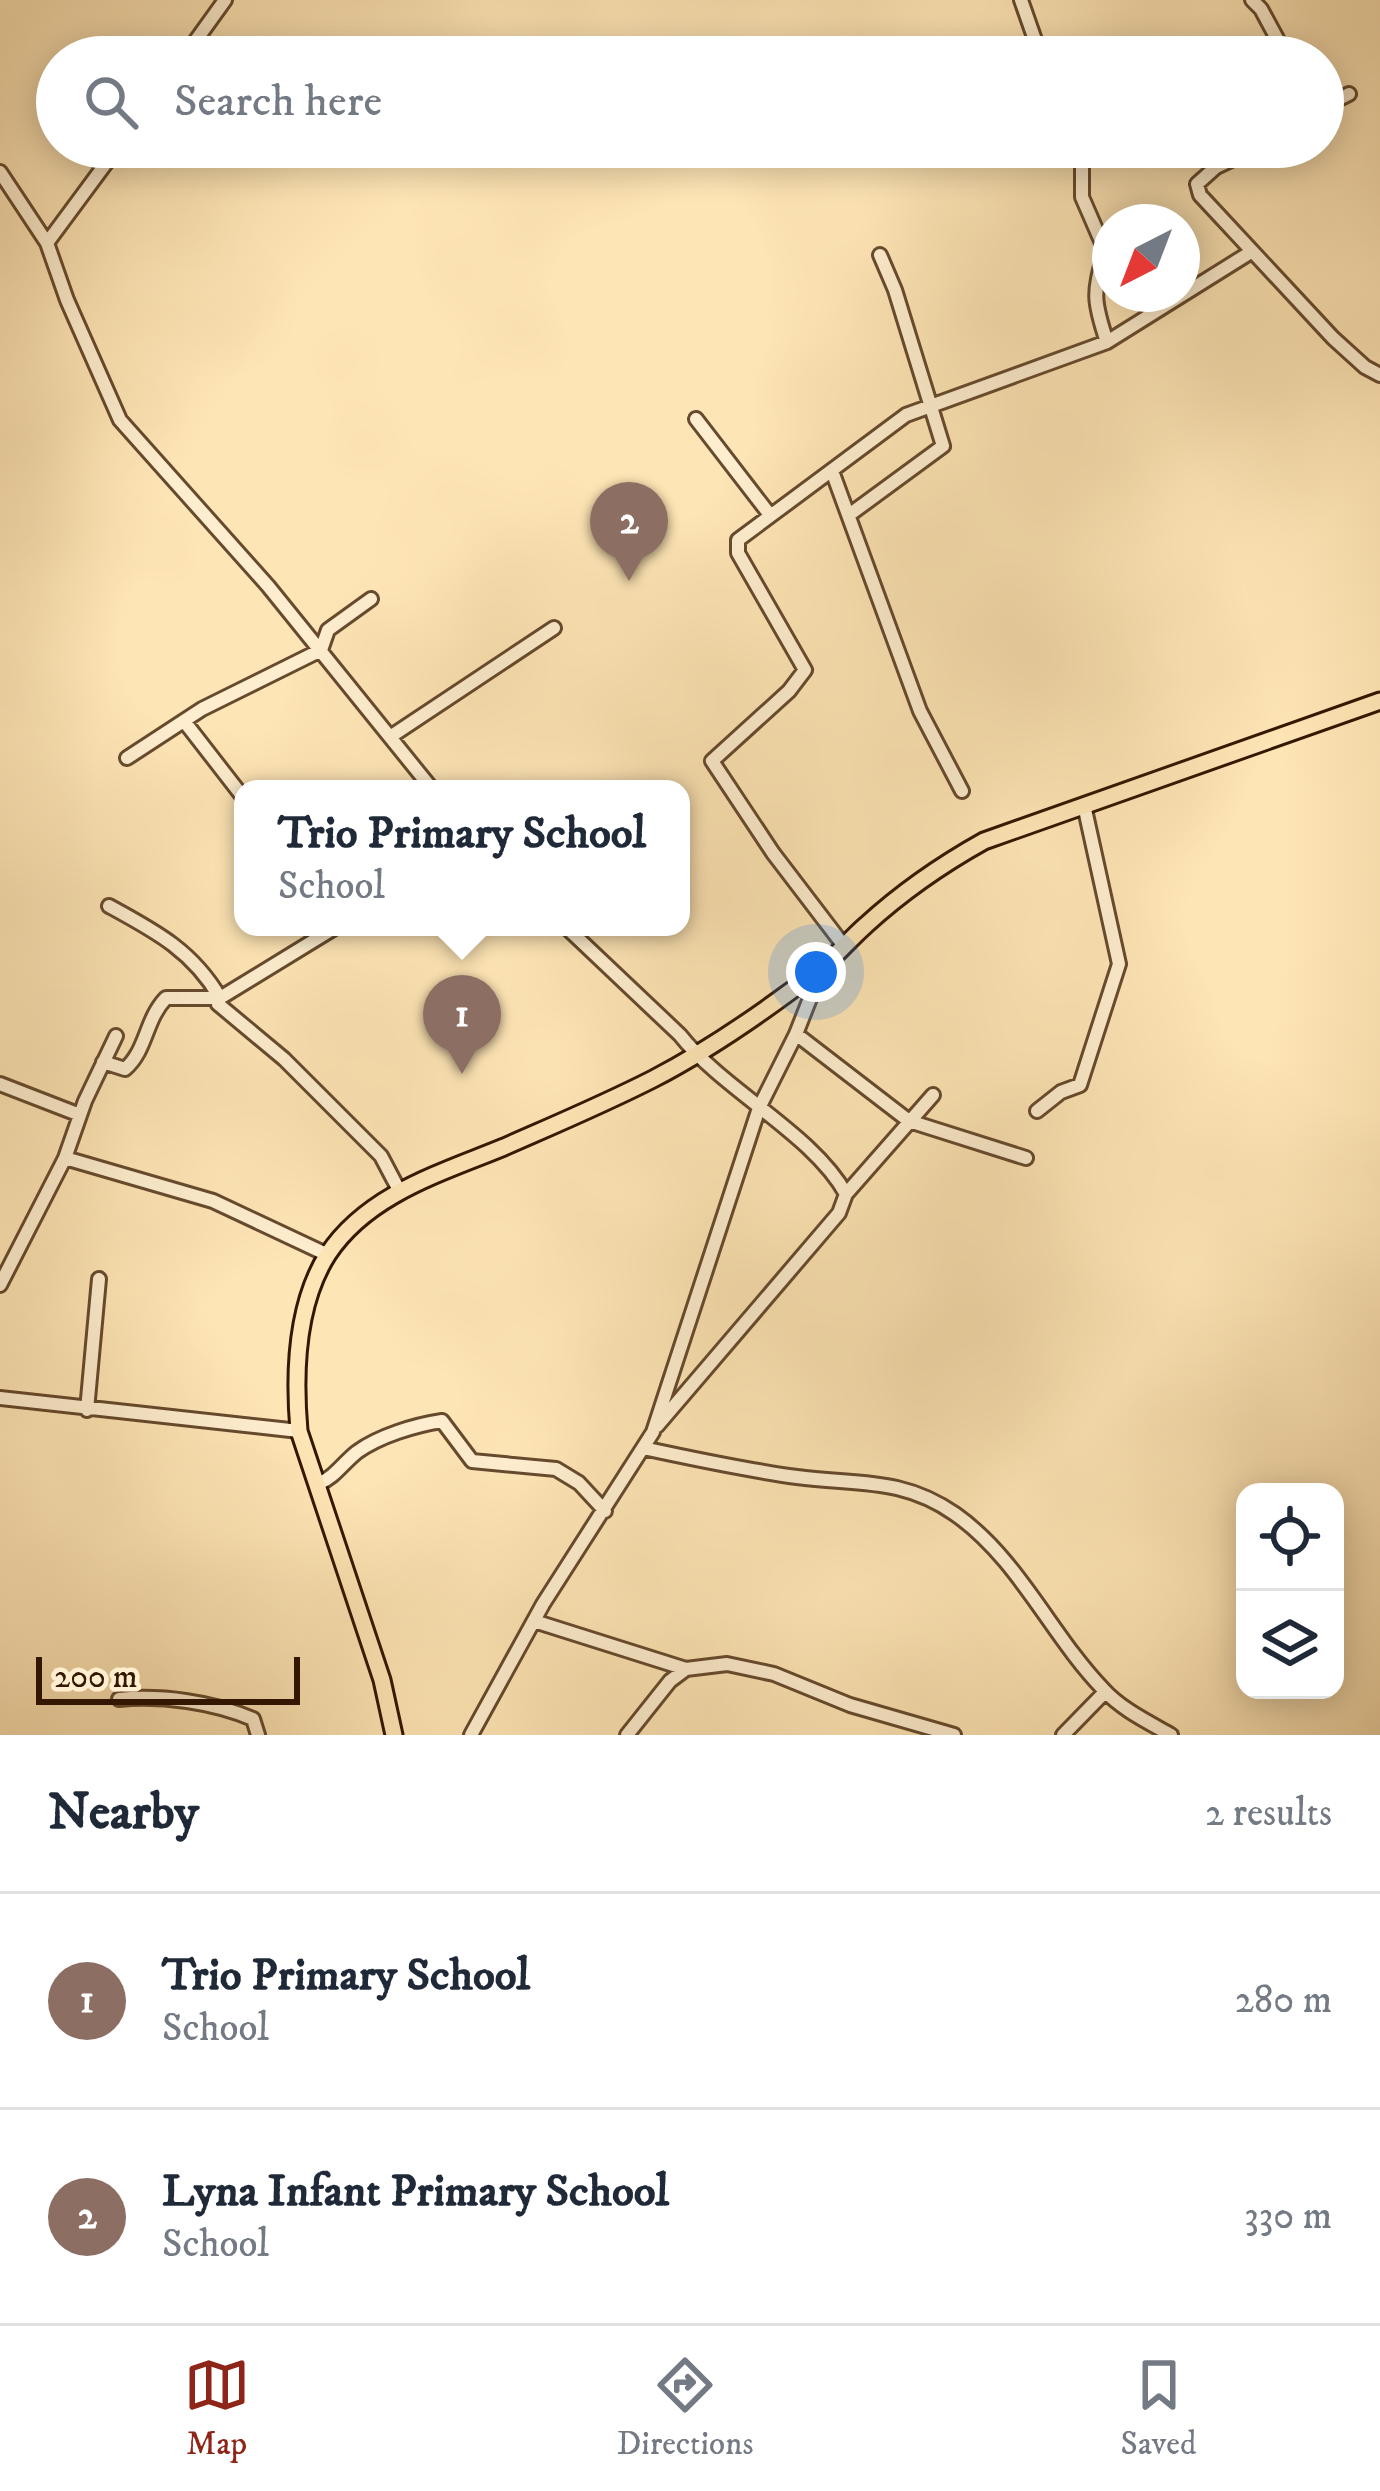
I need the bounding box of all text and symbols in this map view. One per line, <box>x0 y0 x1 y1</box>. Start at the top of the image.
search box <box>36 36 1344 168</box>
icon: search <box>78 69 144 135</box>
text: Search here <box>174 74 382 130</box>
north arrow <box>1092 204 1200 312</box>
pin: 2 <box>590 482 668 581</box>
popup <box>234 780 690 936</box>
text: Trio Primary School <box>278 806 646 862</box>
text: School <box>278 862 385 911</box>
your location <box>786 942 846 1002</box>
pin: 1 <box>423 975 501 1074</box>
map controls <box>1236 1483 1344 1699</box>
button: locate <box>1236 1483 1344 1591</box>
button: layers <box>1236 1591 1344 1699</box>
scale bar <box>36 1651 300 1704</box>
text: 200 m <box>54 1657 138 1698</box>
text: Nearby <box>48 1781 199 1845</box>
text: 2 results <box>1205 1789 1332 1838</box>
text: Trio Primary School <box>162 1948 530 2004</box>
text: 1 <box>80 1976 94 2025</box>
text: 280 m <box>1235 1976 1332 2025</box>
text: School <box>162 2004 269 2053</box>
text: Lyna Infant Primary School <box>162 2164 669 2220</box>
text: 2 <box>77 2192 97 2241</box>
text: 330 m <box>1244 2192 1332 2241</box>
text: School <box>162 2220 269 2269</box>
tab: Map <box>184 2352 250 2465</box>
tab: Directions <box>617 2352 753 2465</box>
tab: Saved <box>1121 2352 1196 2465</box>

